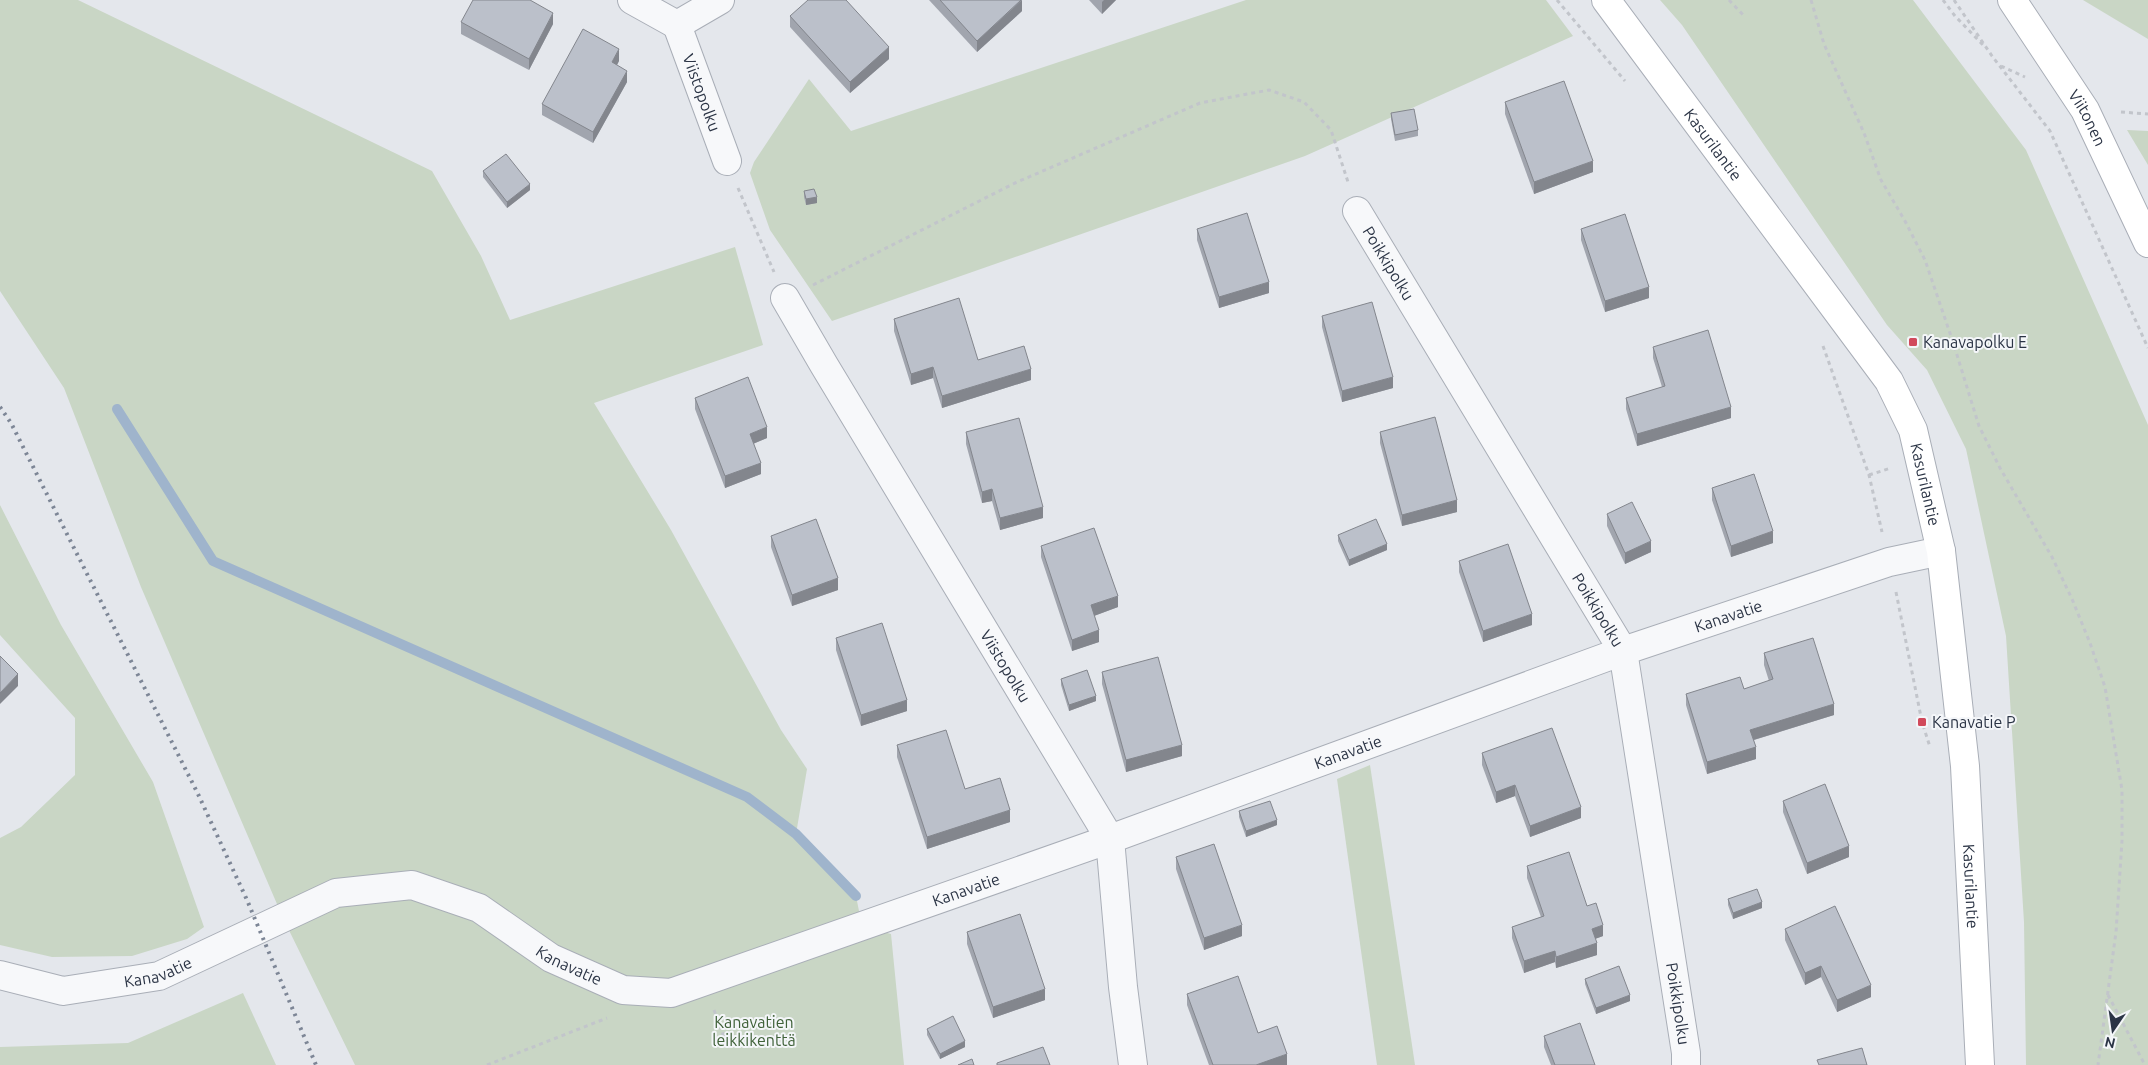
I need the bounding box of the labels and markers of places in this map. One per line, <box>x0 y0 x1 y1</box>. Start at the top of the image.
place label: Kanavapolku E <box>1923 333 2027 351</box>
marker: Kanavapolku E <box>1907 336 1919 348</box>
place label: Kanavatie P <box>1932 713 2016 731</box>
marker: Kanavatie P <box>1916 716 1928 728</box>

